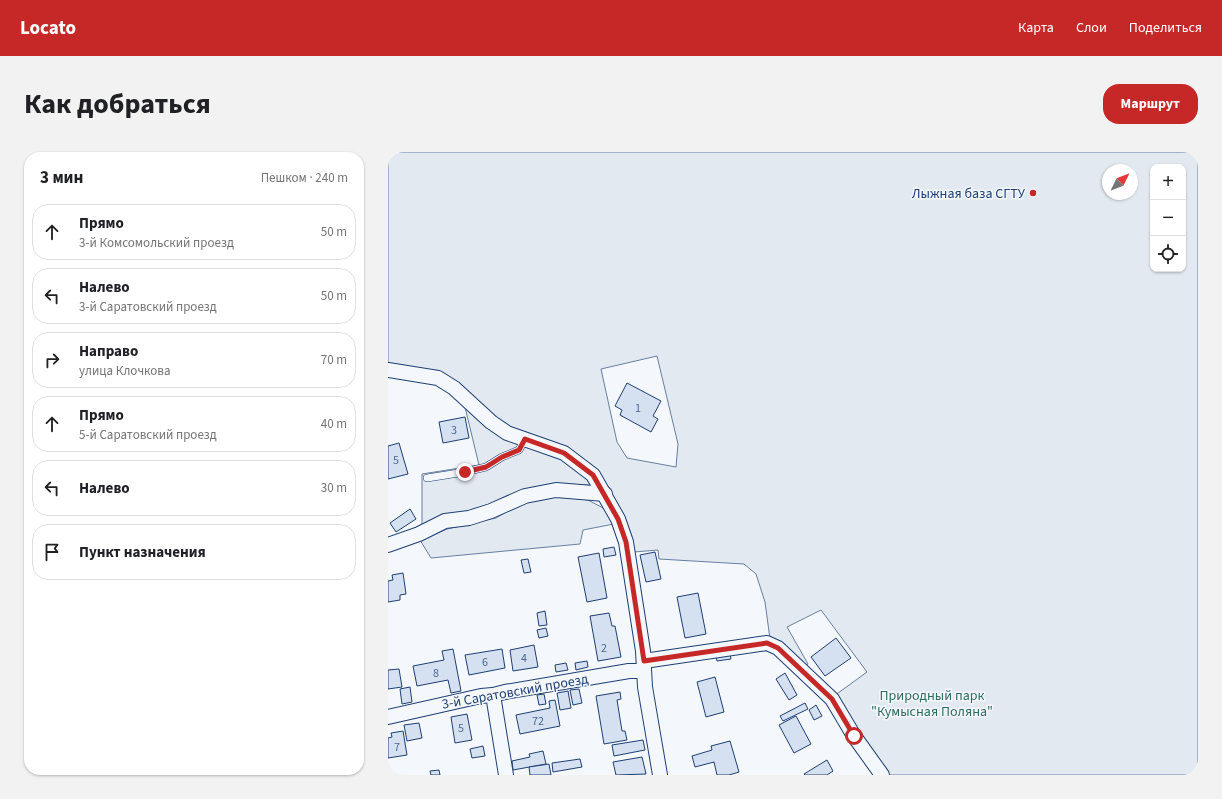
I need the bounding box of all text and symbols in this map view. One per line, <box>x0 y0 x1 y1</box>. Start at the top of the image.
text: Locato <box>20 15 76 42</box>
text: Карта <box>1018 18 1054 38</box>
text: Слои <box>1076 18 1107 38</box>
text: Поделиться <box>1129 18 1202 38</box>
text: Как добраться <box>24 84 211 124</box>
button: Маршрут <box>1103 84 1198 124</box>
north arrow <box>1102 164 1138 200</box>
map controls <box>1150 164 1186 272</box>
button: + <box>1150 164 1186 200</box>
text: 3 мин <box>40 166 83 190</box>
text: Пешком · 240 m <box>261 169 348 187</box>
place label: Лыжная база СГТУ <box>912 184 1026 204</box>
marker: Лыжная база СГТУ <box>1028 188 1038 198</box>
button: − <box>1150 200 1186 236</box>
text: Прямо <box>79 213 124 234</box>
icon: ahead <box>41 221 63 243</box>
text: 50 m <box>321 223 347 241</box>
text: 3-й Комсомольский проезд <box>79 234 234 252</box>
button: locate <box>1150 236 1186 272</box>
text: Налево <box>79 277 130 298</box>
icon: left <box>41 285 63 307</box>
text: 50 m <box>321 287 347 305</box>
text: 3-й Саратовский проезд <box>79 298 217 316</box>
text: Направо <box>79 341 138 362</box>
icon: right <box>41 349 63 371</box>
text: 70 m <box>321 351 347 369</box>
text: улица Клочкова <box>79 362 170 380</box>
house number: 1 <box>635 400 641 417</box>
text: Прямо <box>79 405 124 426</box>
icon: ahead <box>41 413 63 435</box>
text: 40 m <box>321 415 347 433</box>
house number: 3 <box>451 422 457 439</box>
text: 5-й Саратовский проезд <box>79 426 217 444</box>
house number: 5 <box>393 452 399 469</box>
route end <box>456 463 474 481</box>
icon: left <box>41 477 63 499</box>
text: Налево <box>79 478 130 499</box>
text: 30 m <box>321 479 347 497</box>
icon: arrive <box>41 541 63 563</box>
text: Пункт назначения <box>79 542 206 563</box>
house number: 2 <box>601 640 607 657</box>
house number: 4 <box>521 650 527 667</box>
house number: 6 <box>482 654 488 671</box>
house number: 8 <box>433 665 439 682</box>
street label: 3-й Саратовский проезд <box>440 669 590 715</box>
park label: Природный парк "Кумысная Поляна" <box>871 686 993 722</box>
house number: 72 <box>532 713 544 730</box>
house number: 5 <box>458 720 464 737</box>
route start <box>845 727 863 745</box>
house number: 7 <box>394 739 400 756</box>

